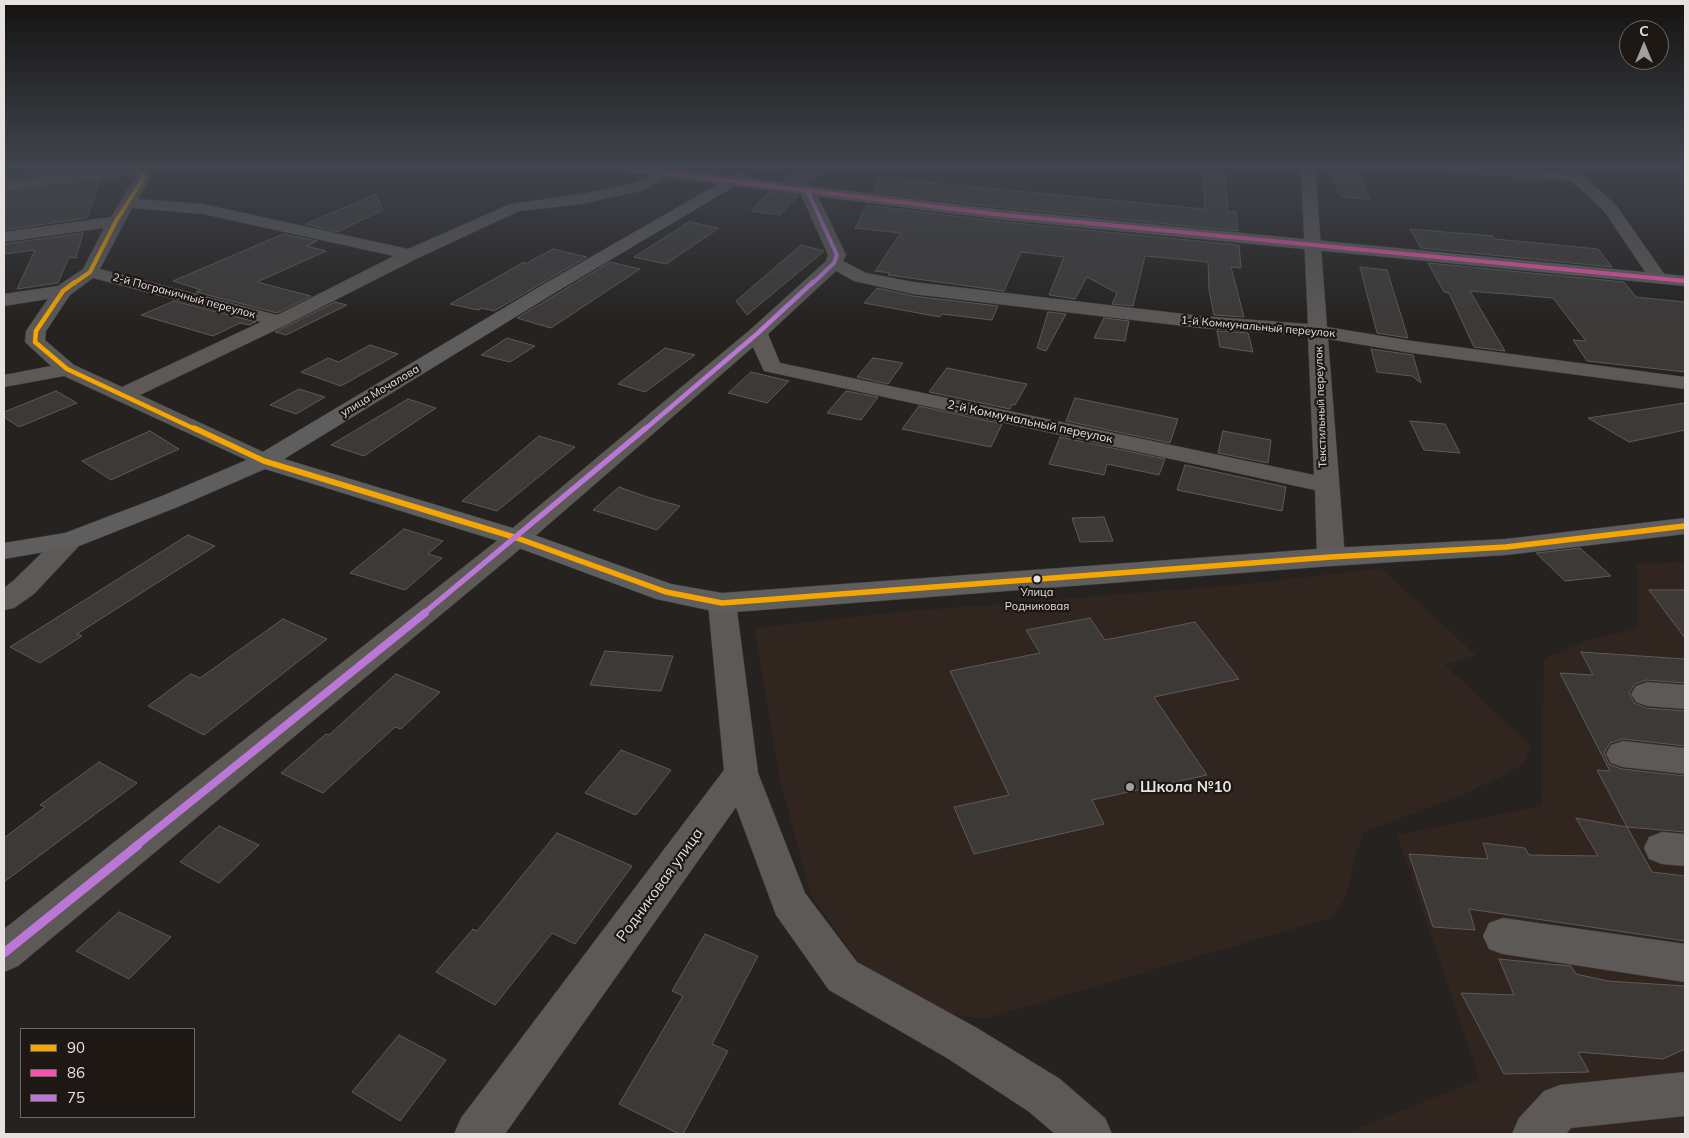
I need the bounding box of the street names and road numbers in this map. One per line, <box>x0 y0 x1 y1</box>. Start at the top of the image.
street label: 2-й Пограничный переулок <box>111 271 257 321</box>
street label: 1-й Коммунальный переулок <box>1180 314 1336 340</box>
street label: Текстильный переулок <box>1312 346 1330 468</box>
street label: улица Мочалова <box>338 362 422 420</box>
street label: 2-й Коммунальный переулок <box>946 397 1114 447</box>
street label: Родниковая улица <box>613 825 707 945</box>

